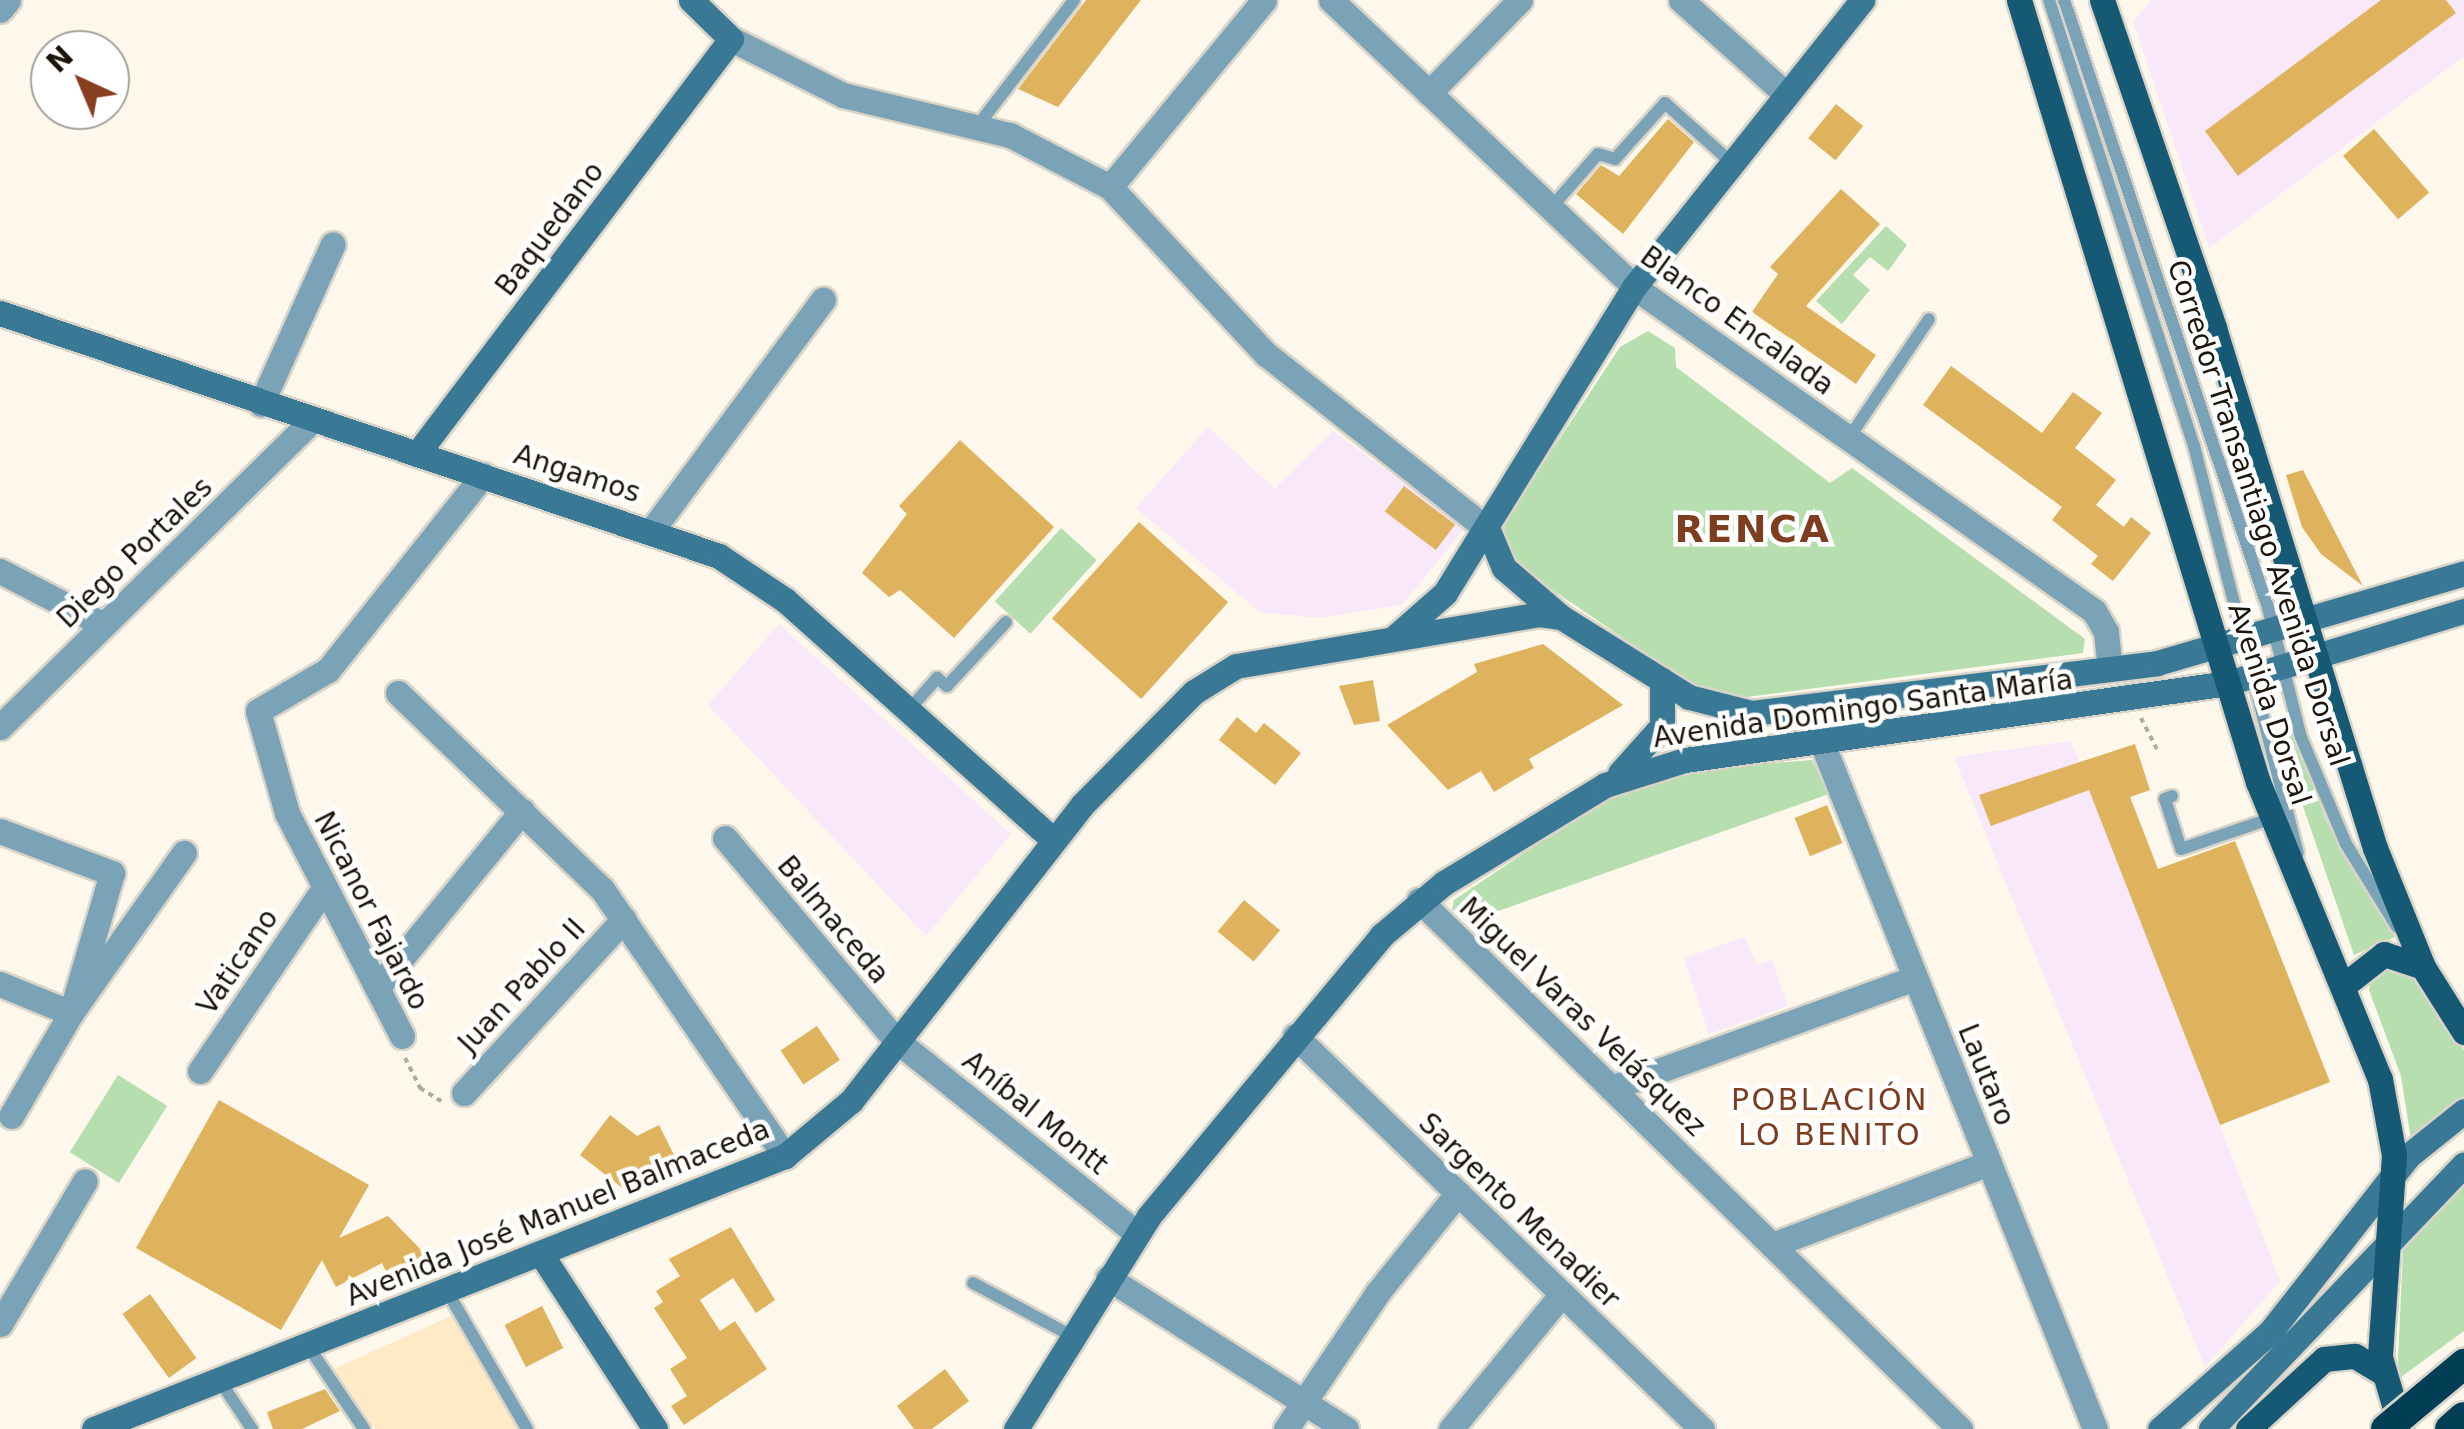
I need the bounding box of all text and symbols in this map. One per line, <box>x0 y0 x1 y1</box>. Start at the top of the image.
north arrow <box>30 30 130 130</box>
text: N <box>40 39 80 80</box>
street label: Baquedano <box>489 155 611 303</box>
street label: Blanco Encalada <box>1634 239 1840 403</box>
street label: Corredor Transantiago Avenida Dorsal <box>2160 256 2356 770</box>
street label: Angamos <box>510 438 644 510</box>
street label: Diego Portales <box>50 471 220 635</box>
district label: RENCA <box>1675 507 1831 553</box>
street label: Avenida Dorsal <box>2221 599 2317 809</box>
street label: Avenida Domingo Santa María <box>1651 663 2075 755</box>
street label: Nicanor Fajardo <box>307 806 435 1016</box>
street label: Balmaceda <box>770 849 896 991</box>
street label: Miguel Varas Velásquez <box>1452 891 1712 1143</box>
street label: Vaticano <box>190 903 286 1021</box>
street label: Juan Pablo II <box>452 912 592 1060</box>
street label: Lautaro <box>1950 1019 2022 1131</box>
street label: Aníbal Montt <box>956 1044 1114 1182</box>
district label: POBLACIÓN LO BENITO <box>1731 1082 1929 1152</box>
street label: Sargento Menadier <box>1412 1106 1626 1316</box>
street label: Avenida José Manuel Balmaceda <box>341 1112 775 1314</box>

